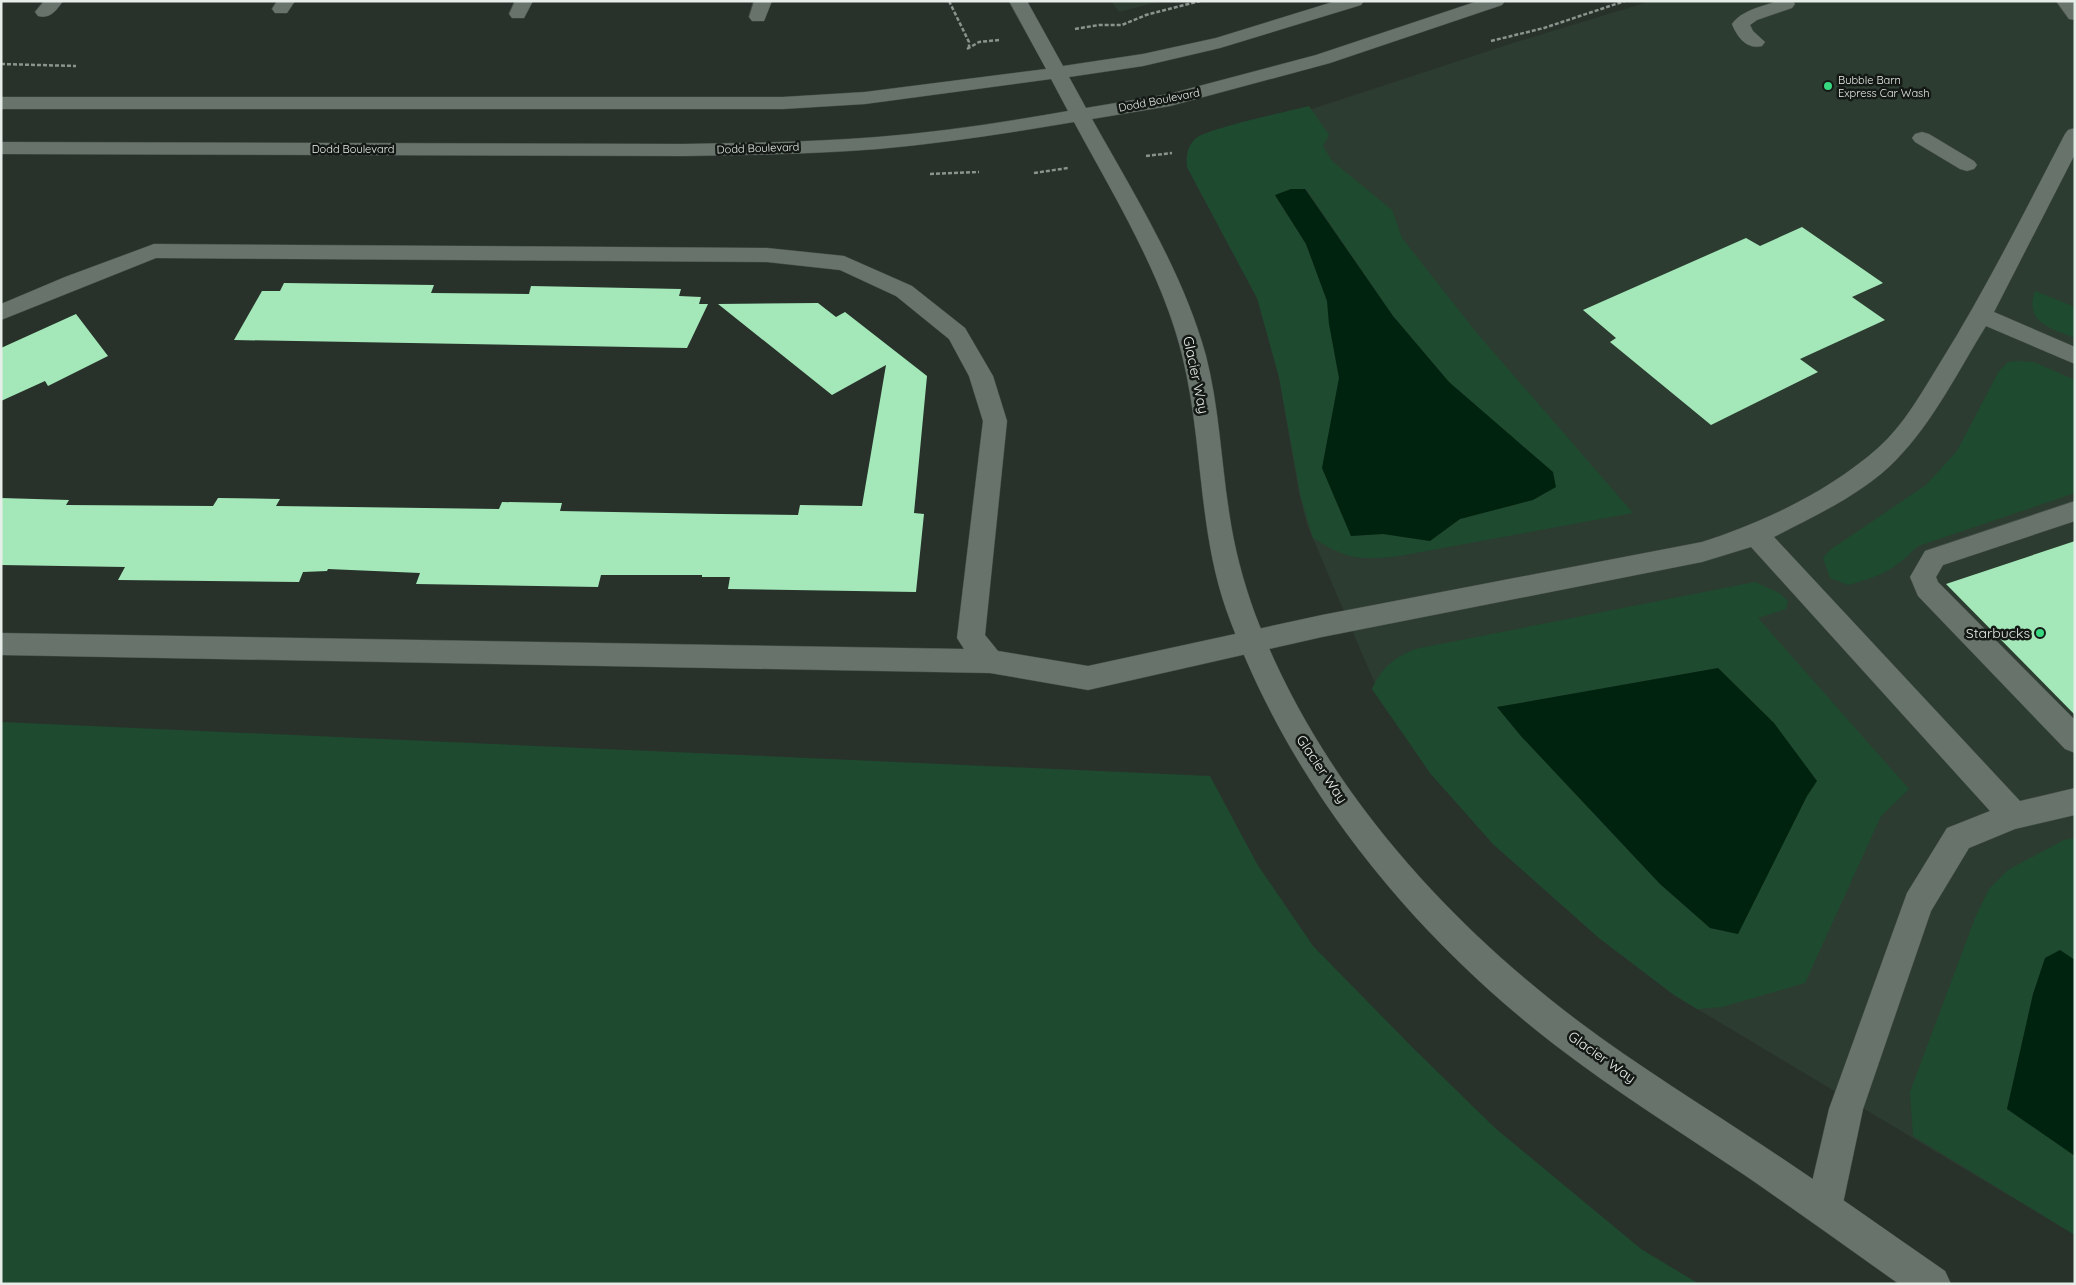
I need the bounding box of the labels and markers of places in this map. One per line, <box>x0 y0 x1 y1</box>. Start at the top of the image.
place label: Bubble Barn Express Car Wash <box>1838 73 1929 100</box>
marker: Bubble Barn Express Car Wash <box>1822 80 1834 92</box>
place label: Starbucks <box>1966 624 2030 642</box>
marker: Starbucks <box>2034 627 2046 639</box>

